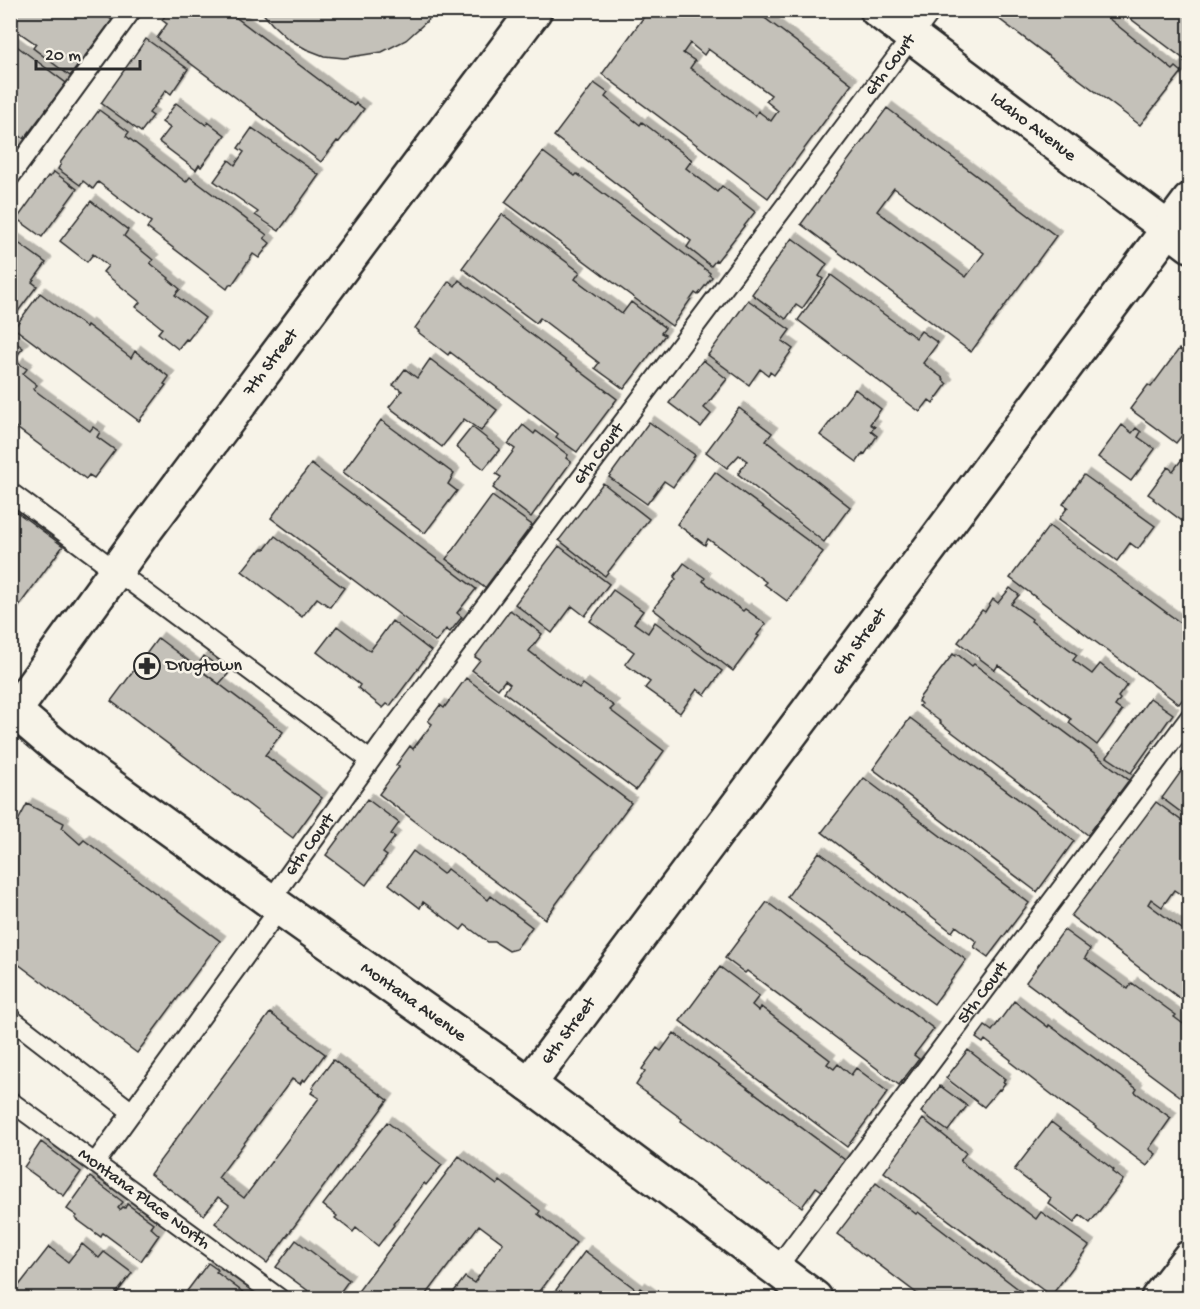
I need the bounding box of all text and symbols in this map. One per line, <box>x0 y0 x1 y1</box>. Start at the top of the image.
street label: 6th Court <box>861 29 921 100</box>
scale bar <box>36 33 140 71</box>
text: 20 m <box>45 46 81 67</box>
street label: Idaho Avenue <box>986 88 1081 167</box>
street label: 7th Street <box>238 324 304 401</box>
street label: 6th Court <box>569 418 630 489</box>
street label: 6th Street <box>828 603 892 680</box>
pharmacy icon: Drugtown <box>132 651 162 681</box>
place label: Drugtown <box>165 656 242 677</box>
street label: 6th Court <box>281 808 340 880</box>
street label: 5th Court <box>953 957 1014 1028</box>
street label: Montana Avenue <box>356 958 471 1047</box>
street label: 6th Street <box>537 992 601 1069</box>
street label: Montana Place North <box>74 1144 214 1255</box>

